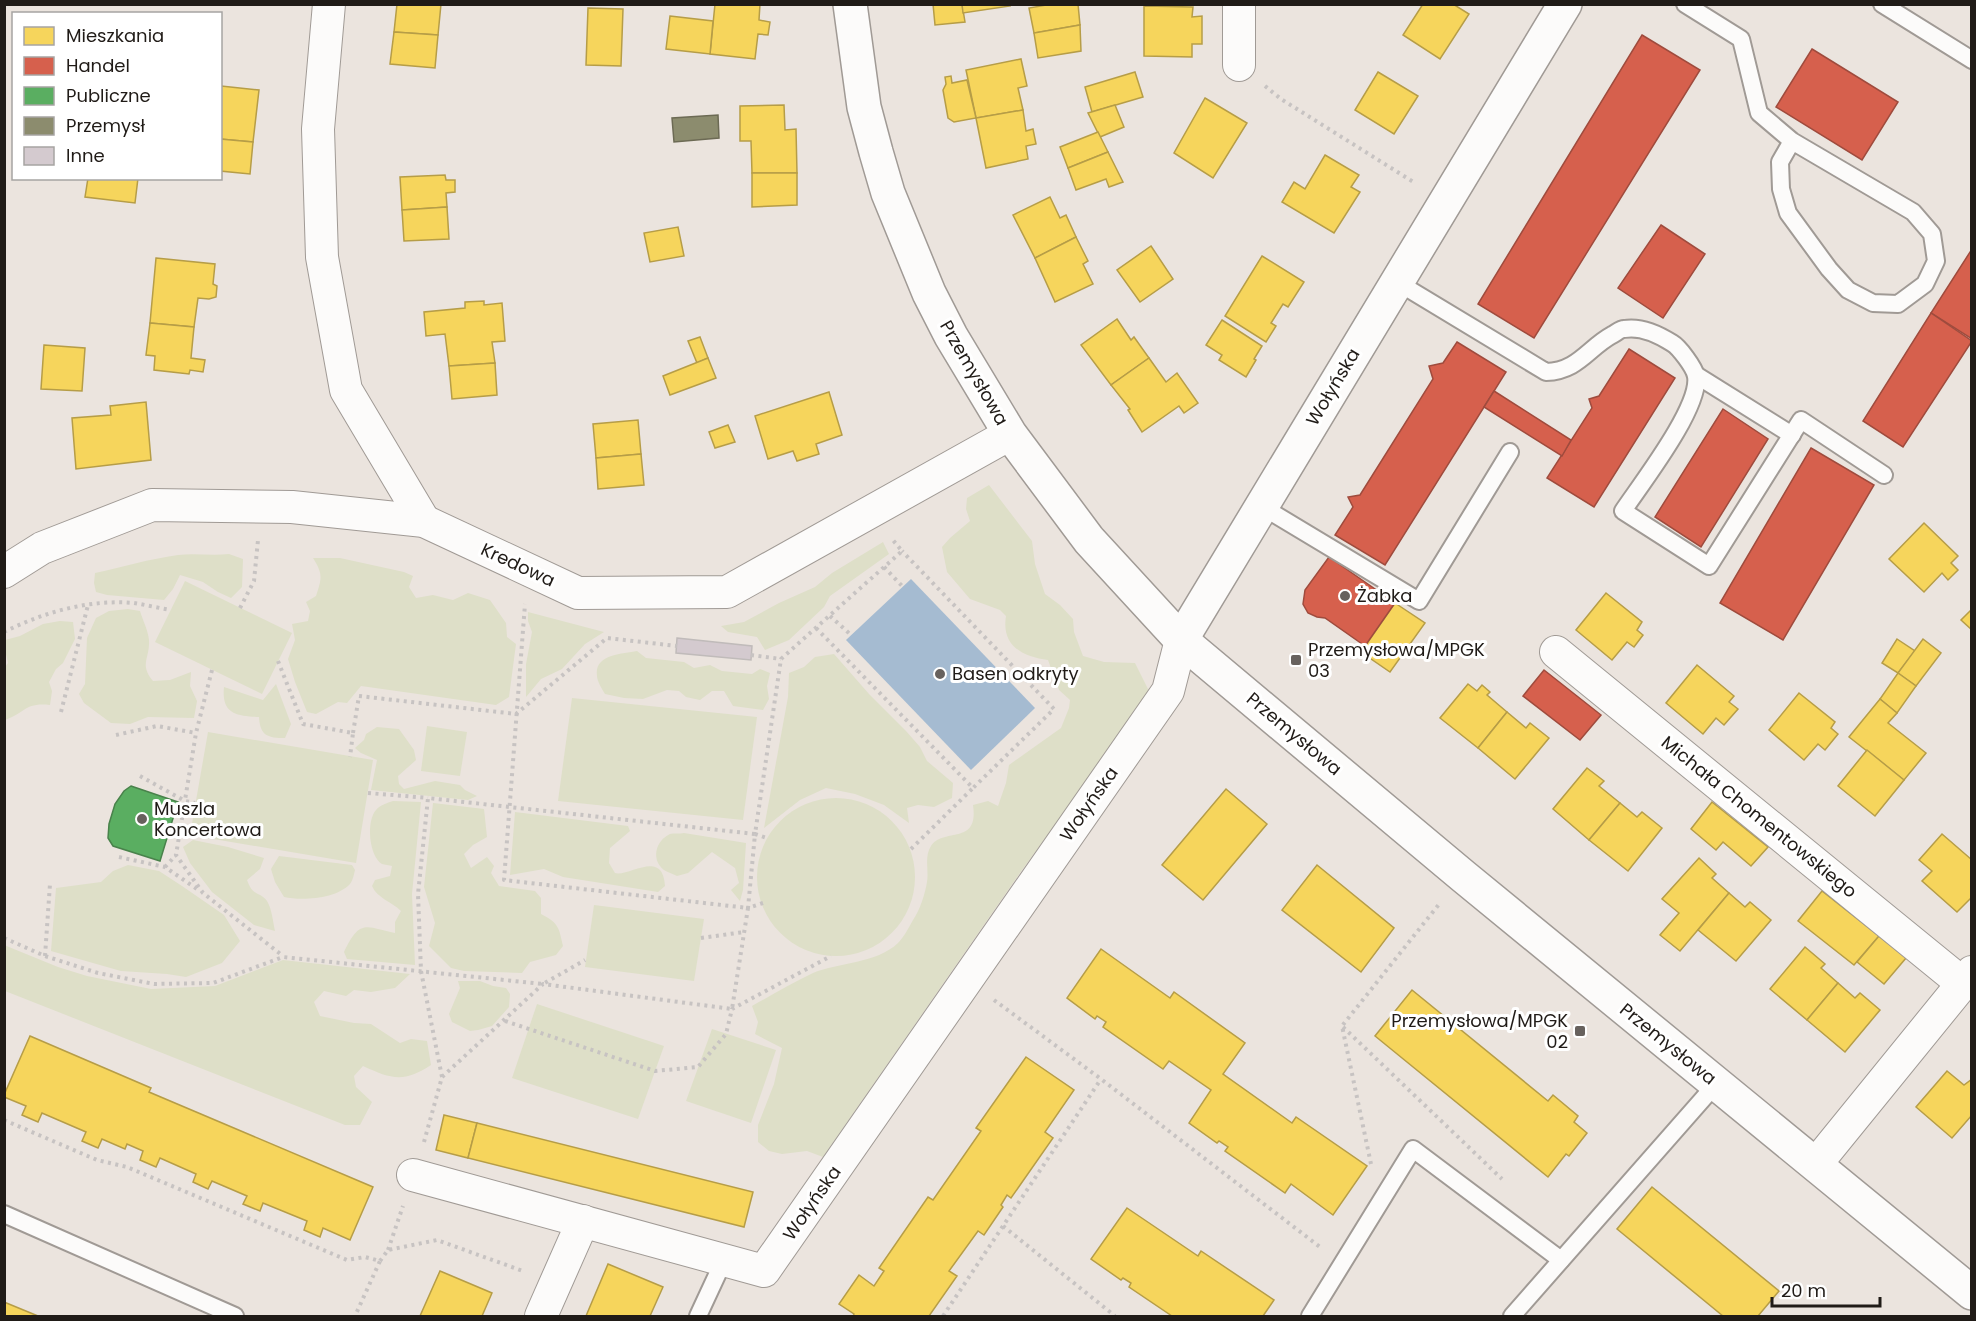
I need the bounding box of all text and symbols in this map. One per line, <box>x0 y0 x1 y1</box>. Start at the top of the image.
legend <box>12 12 222 180</box>
text: Mieszkania <box>66 23 164 48</box>
text: Handel <box>66 53 130 78</box>
text: Publiczne <box>66 83 151 108</box>
text: Przemysł <box>66 113 146 138</box>
text: Inne <box>66 143 105 168</box>
street label: Przemysłowa <box>934 316 1015 430</box>
street label: Wołyńska <box>1300 343 1365 430</box>
street label: Kredowa <box>477 536 559 593</box>
place label: Żabka <box>1357 583 1413 608</box>
marker: Żabka <box>1338 589 1352 603</box>
place label: Przemysłowa/MPGK 03 <box>1308 637 1485 683</box>
marker: Przemysłowa/MPGK 03 <box>1289 653 1303 667</box>
place label: Basen odkryty <box>952 661 1079 686</box>
marker: Basen odkryty <box>933 667 947 681</box>
street label: Przemysłowa <box>1241 686 1347 781</box>
street label: Michała Chomentowskiego <box>1656 730 1862 903</box>
street label: Wołyńska <box>1054 761 1124 846</box>
place label: Muszla Koncertowa <box>154 796 262 842</box>
marker: Muszla Koncertowa <box>135 812 149 826</box>
street label: Przemysłowa <box>1615 997 1722 1090</box>
place label: Przemysłowa/MPGK 02 <box>1391 1008 1568 1054</box>
marker: Przemysłowa/MPGK 02 <box>1573 1024 1587 1038</box>
street label: Wołyńska <box>777 1160 847 1245</box>
scale bar <box>1772 1270 1880 1308</box>
text: 20 m <box>1781 1278 1826 1303</box>

